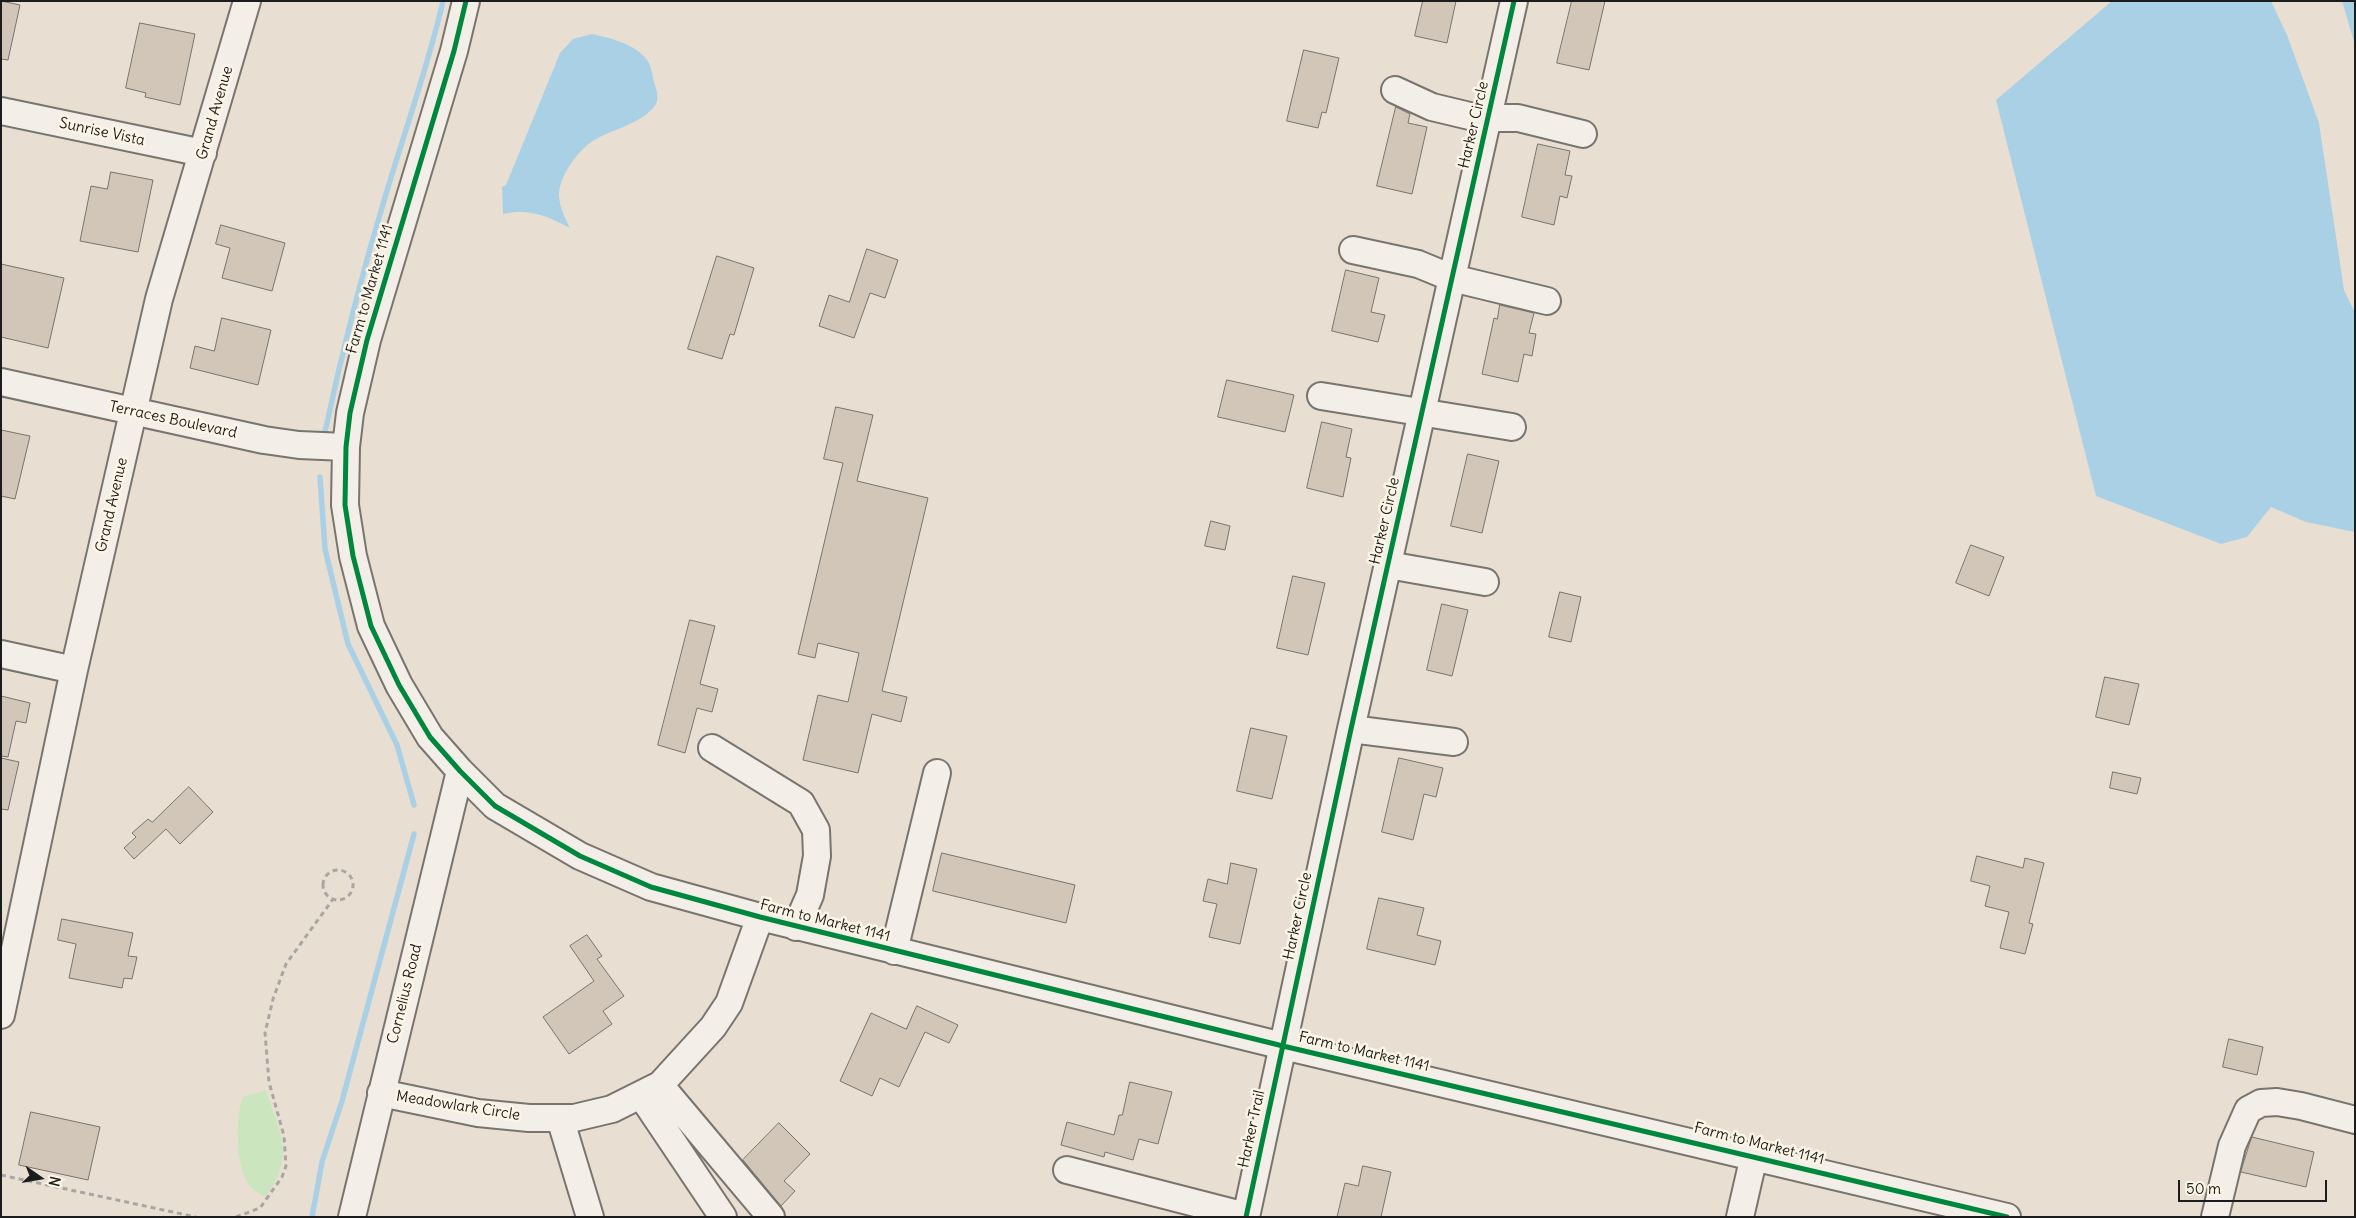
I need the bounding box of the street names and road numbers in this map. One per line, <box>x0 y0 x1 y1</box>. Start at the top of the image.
street label: Grand Avenue <box>193 64 237 162</box>
street label: Harker Circle <box>1455 80 1493 170</box>
street label: Sunrise Vista <box>58 114 146 150</box>
street label: Farm to Market 1141 <box>343 222 397 356</box>
street label: Terraces Boulevard <box>107 398 239 442</box>
street label: Grand Avenue <box>92 456 132 554</box>
street label: Harker Circle <box>1366 476 1404 566</box>
street label: Harker Circle <box>1280 871 1316 961</box>
street label: Farm to Market 1141 <box>758 896 892 946</box>
street label: Cornelius Road <box>384 942 426 1046</box>
street label: Farm to Market 1141 <box>1297 1028 1431 1076</box>
street label: Meadowlark Circle <box>395 1087 521 1125</box>
street label: Harker Trail <box>1235 1089 1269 1169</box>
street label: Farm to Market 1141 <box>1692 1119 1826 1169</box>

